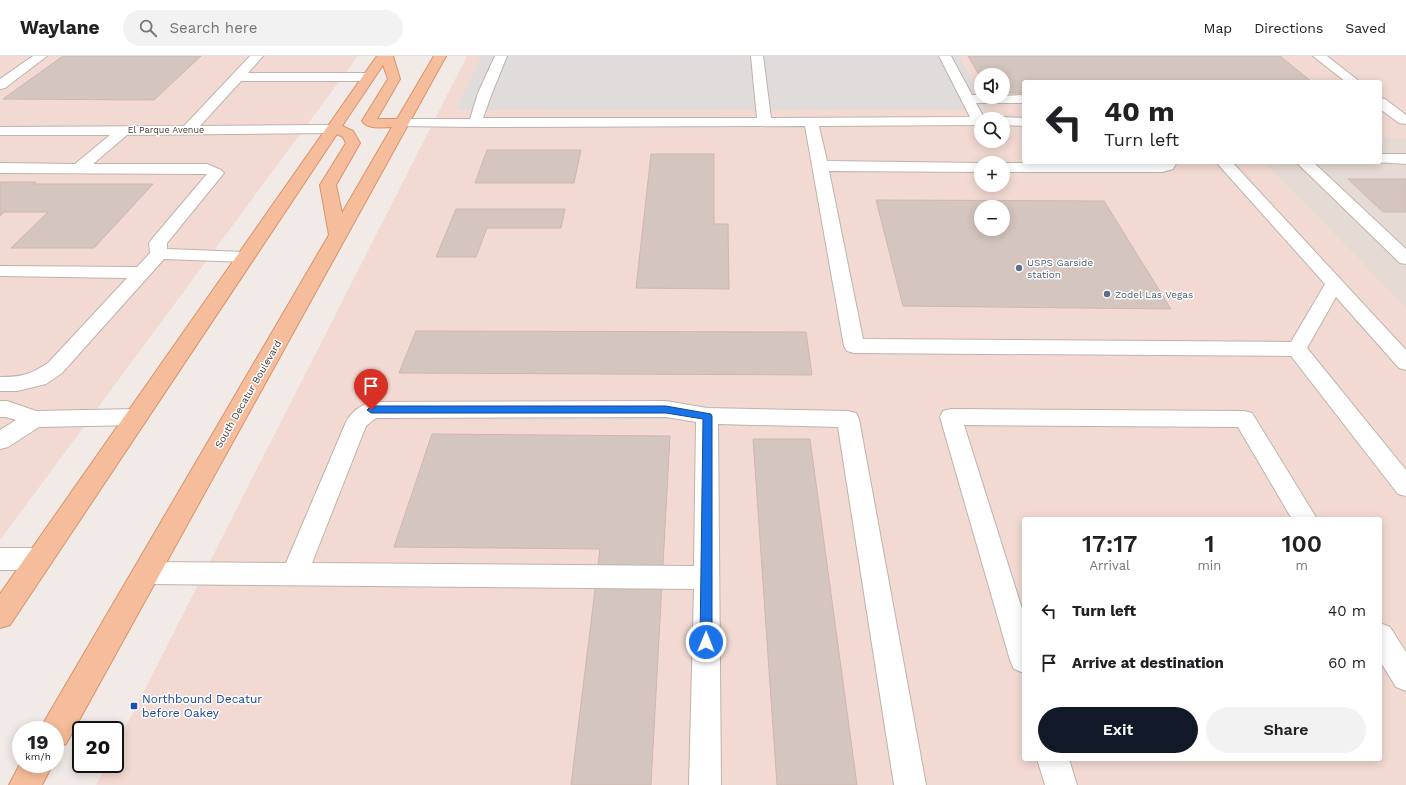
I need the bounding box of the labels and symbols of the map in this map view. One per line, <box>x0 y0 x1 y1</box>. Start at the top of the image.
street label: El Parque Avenue <box>128 125 204 135</box>
place label: USPS Garside station <box>1027 257 1093 280</box>
marker: USPS Garside station <box>1014 263 1024 273</box>
marker: Zodel Las Vegas <box>1102 289 1112 299</box>
place label: Zodel Las Vegas <box>1115 289 1193 300</box>
street label: South Decatur Boulevard <box>213 338 283 450</box>
pin <box>354 369 388 410</box>
position arrow <box>685 621 727 663</box>
place label: Northbound Decatur before Oakey <box>142 692 262 720</box>
marker: Northbound Decatur before Oakey <box>129 701 139 711</box>
speed limit sign: 20 <box>72 721 124 773</box>

